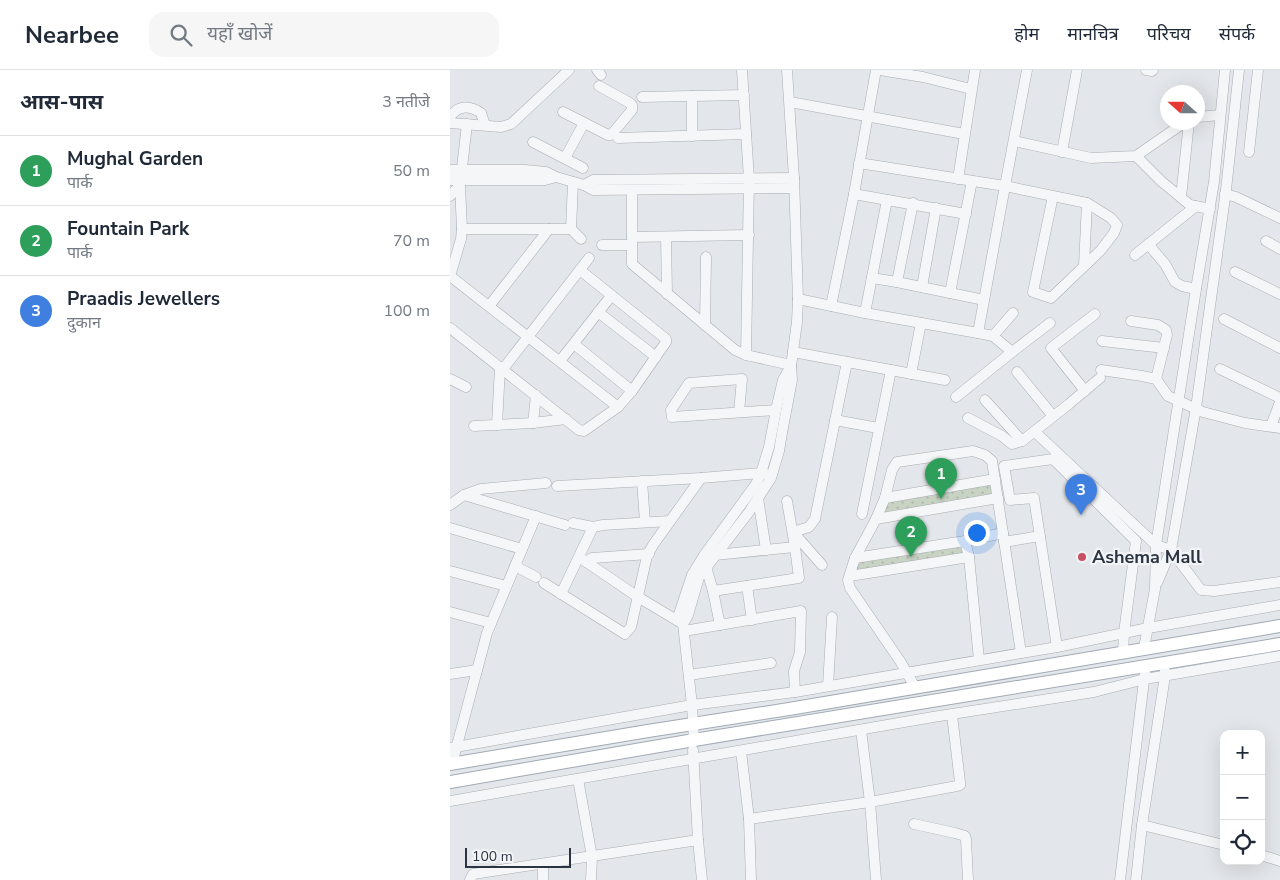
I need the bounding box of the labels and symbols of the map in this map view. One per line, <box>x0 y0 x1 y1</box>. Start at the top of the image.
north arrow <box>1160 85 1205 130</box>
pin: 1 <box>925 458 957 499</box>
pin: 3 <box>1065 474 1097 515</box>
pin: 2 <box>895 516 927 557</box>
your location <box>964 520 990 546</box>
place label: Ashema Mall <box>1092 545 1202 569</box>
marker: Ashema Mall <box>1076 551 1088 563</box>
scale bar <box>465 845 571 868</box>

